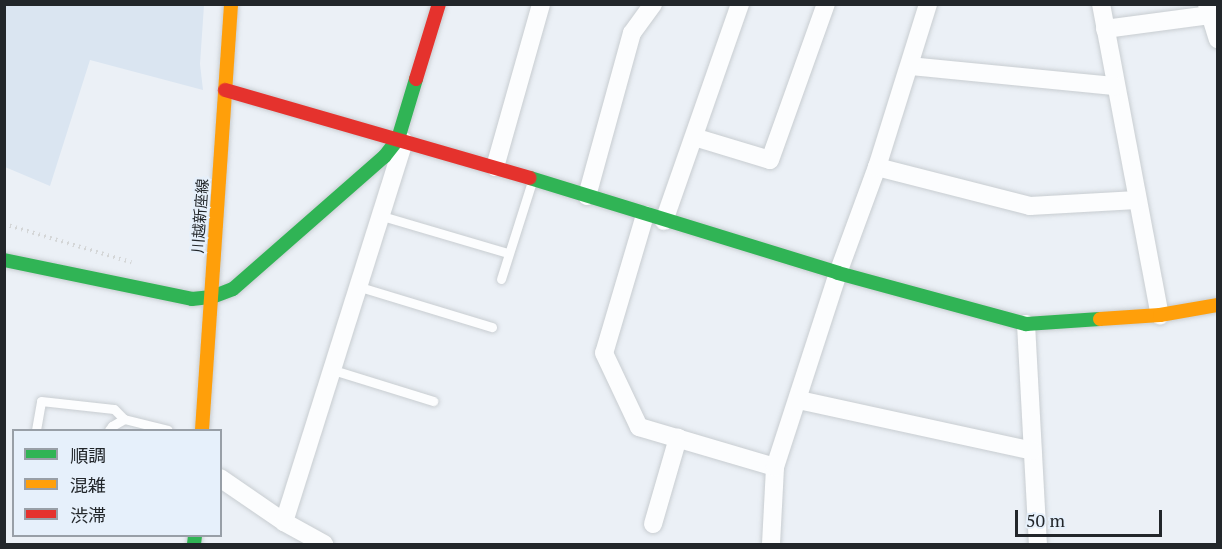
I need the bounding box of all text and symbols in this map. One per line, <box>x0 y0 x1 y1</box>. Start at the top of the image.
street label: 川越新座線 <box>188 178 212 254</box>
legend <box>12 429 222 537</box>
text: 順調 <box>70 443 106 467</box>
text: 混雑 <box>70 473 106 497</box>
scale bar <box>1018 498 1165 536</box>
text: 渋滞 <box>70 503 106 527</box>
text: 50 m <box>1026 508 1065 532</box>

